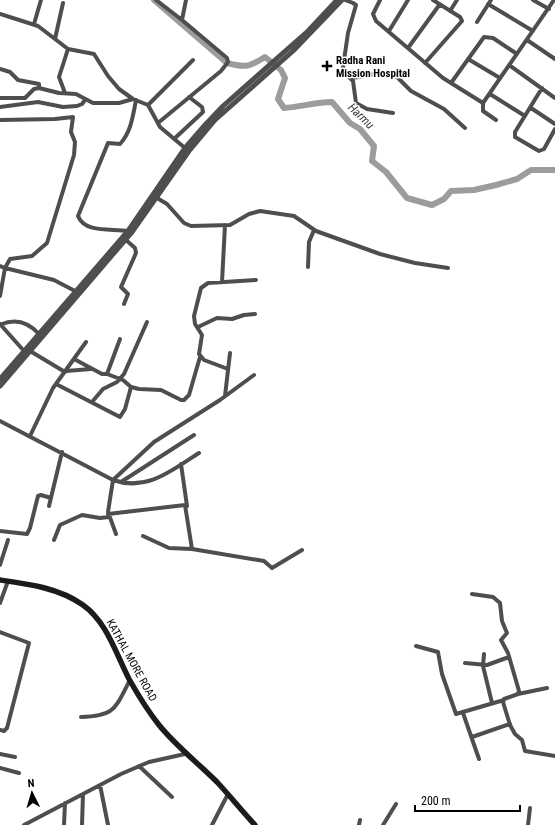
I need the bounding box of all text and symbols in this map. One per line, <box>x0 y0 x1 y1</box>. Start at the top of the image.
place label: Radha Rani Mission Hospital <box>336 54 410 80</box>
marker: Radha Rani Mission Hospital <box>321 60 333 72</box>
water label: Harmu <box>345 100 377 132</box>
street label: KATHAL MORE ROAD <box>104 617 160 704</box>
north arrow <box>12 773 52 813</box>
text: N <box>27 777 35 790</box>
scale bar <box>415 787 520 813</box>
text: 200 m <box>421 794 451 808</box>

